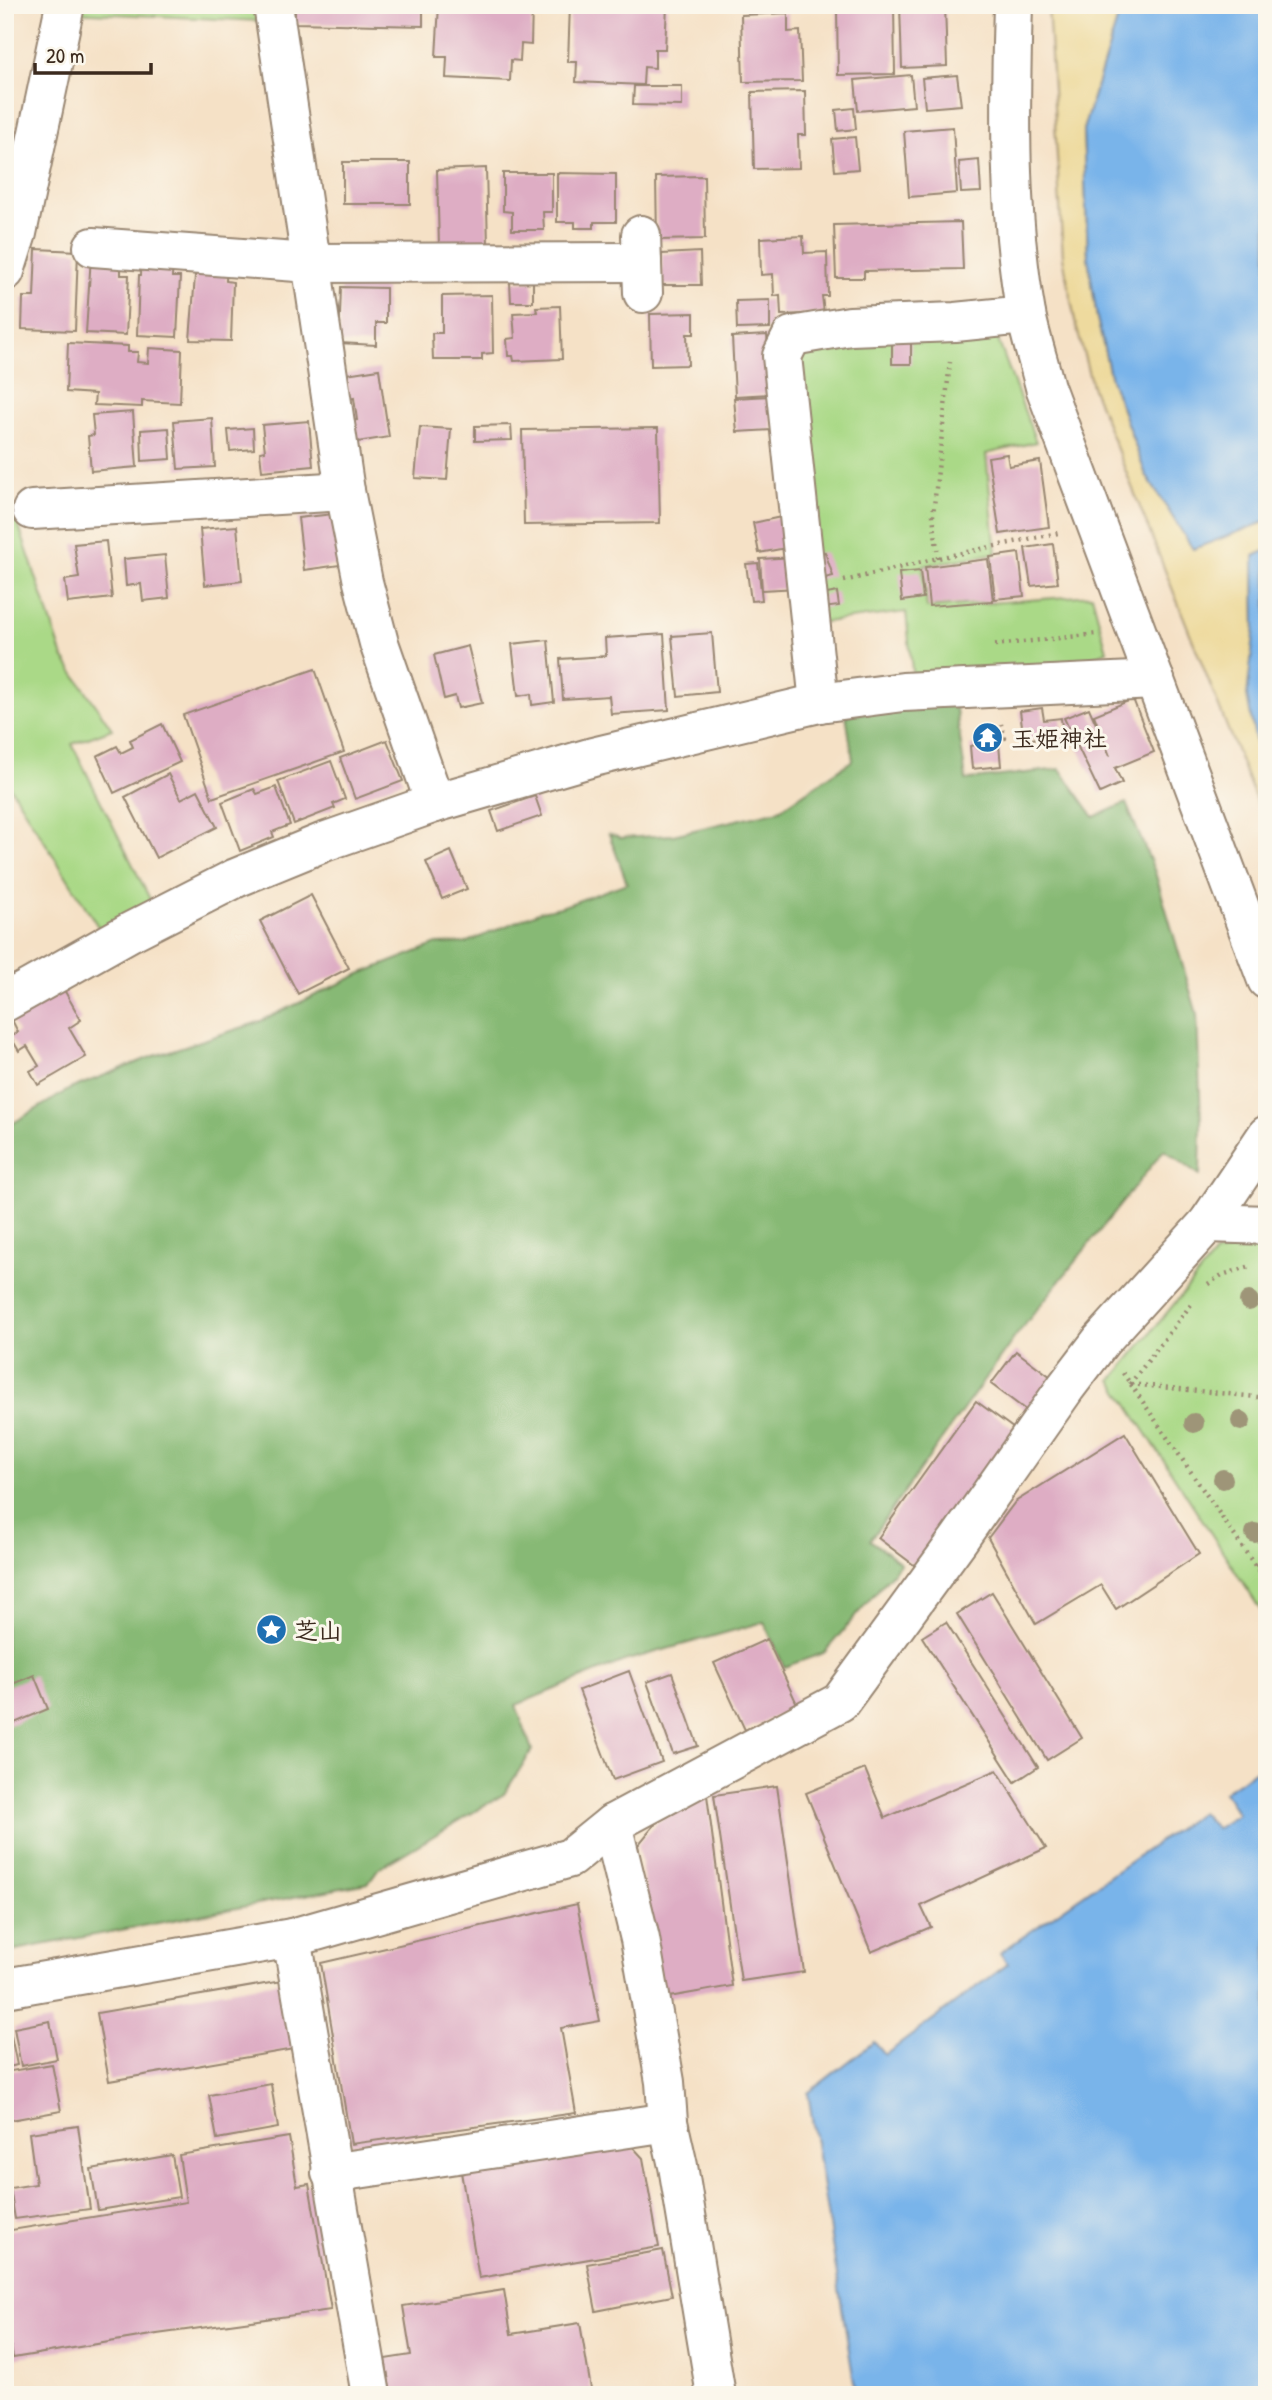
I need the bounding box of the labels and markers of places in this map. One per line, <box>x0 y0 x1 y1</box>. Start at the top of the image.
temple icon: 玉姫神社 <box>971 721 1005 755</box>
place label: 玉姫神社 <box>1011 722 1107 754</box>
place icon: 芝山 <box>254 1613 288 1647</box>
place label: 芝山 <box>294 1614 342 1646</box>

